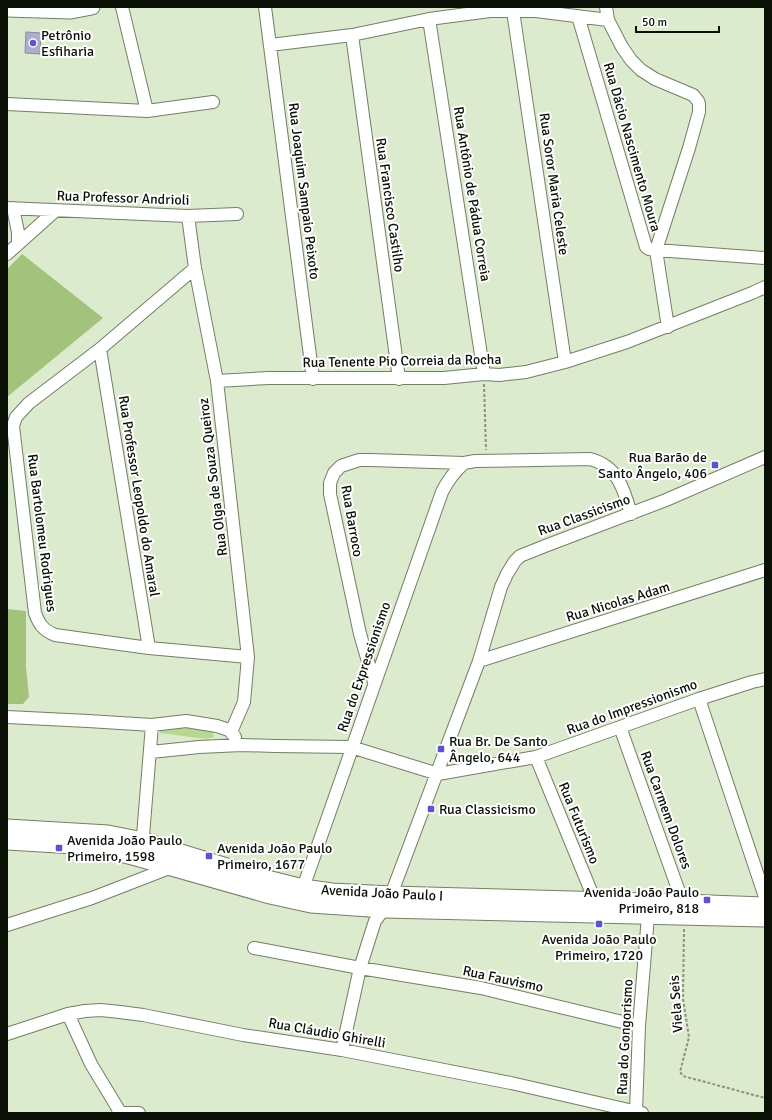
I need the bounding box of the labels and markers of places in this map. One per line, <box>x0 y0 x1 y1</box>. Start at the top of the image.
place label: Petrônio Esfiharia <box>41 27 94 60</box>
marker: Petrônio Esfiharia <box>28 38 38 48</box>
place label: Rua Barão de Santo Ângelo, 406 <box>598 449 707 482</box>
marker: Rua Barão de Santo Ângelo, 406 <box>710 460 720 470</box>
place label: Rua Br. De Santo Ângelo, 644 <box>449 733 548 766</box>
marker: Rua Br. De Santo Ângelo, 644 <box>436 744 446 754</box>
place label: Rua Classicismo <box>439 801 536 818</box>
marker: Rua Classicismo <box>426 804 436 814</box>
place label: Avenida João Paulo Primeiro, 1598 <box>67 832 182 865</box>
place label: Avenida João Paulo Primeiro, 1677 <box>217 840 332 873</box>
marker: Avenida João Paulo Primeiro, 1598 <box>54 843 64 853</box>
marker: Avenida João Paulo Primeiro, 1677 <box>204 851 214 861</box>
place label: Avenida João Paulo Primeiro, 818 <box>584 884 699 917</box>
marker: Avenida João Paulo Primeiro, 818 <box>702 895 712 905</box>
marker: Avenida João Paulo Primeiro, 1720 <box>594 919 604 929</box>
place label: Avenida João Paulo Primeiro, 1720 <box>541 931 657 964</box>

